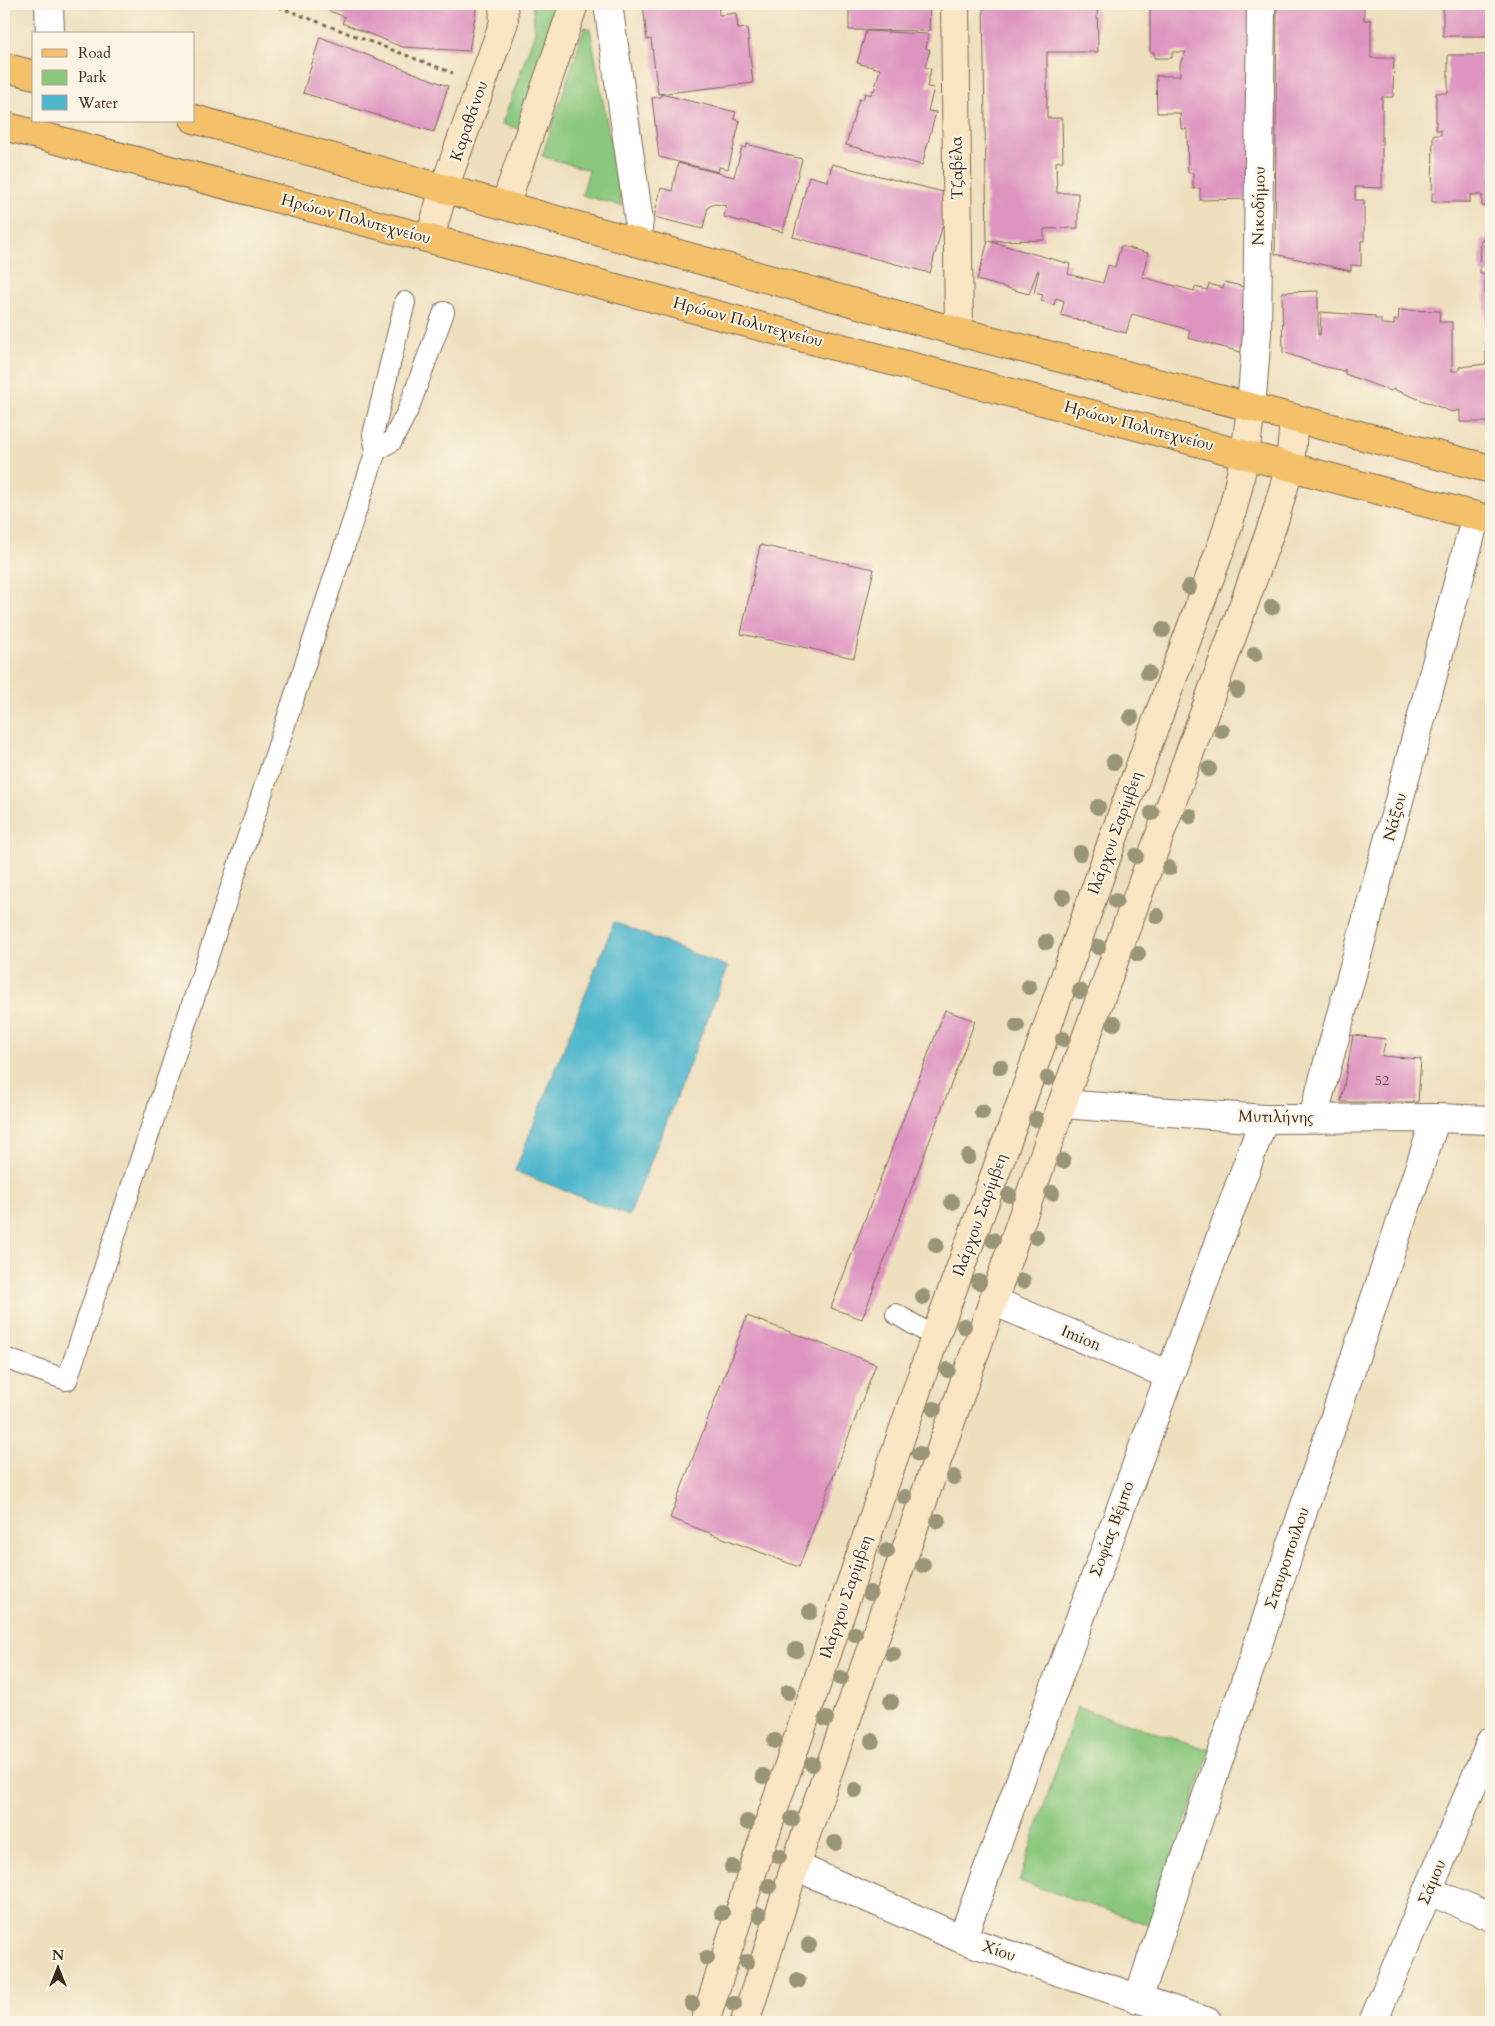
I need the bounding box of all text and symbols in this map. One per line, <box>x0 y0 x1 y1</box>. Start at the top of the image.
legend <box>32 32 195 122</box>
text: Road <box>78 43 111 63</box>
text: Park <box>78 67 107 87</box>
street label: Καραθάνου <box>445 78 493 164</box>
text: Water <box>77 93 119 113</box>
street label: Τζαβέλα <box>945 136 969 200</box>
street label: Νικοδήμου <box>1247 166 1271 246</box>
street label: Ηρώων Πολυτεχνείου <box>279 188 433 250</box>
street label: Ηρώων Πολυτεχνείου <box>671 291 825 353</box>
street label: Ηρώων Πολυτεχνείου <box>1062 395 1216 457</box>
street label: Ιλάρχου Σαρίμβεη <box>1083 768 1147 898</box>
street label: Νάξου <box>1378 790 1412 844</box>
house number: 52 <box>1375 1071 1389 1090</box>
street label: Μυτιλήνης <box>1238 1105 1314 1129</box>
street label: Ιλάρχου Σαρίμβεη <box>948 1150 1012 1280</box>
street label: Imion <box>1058 1320 1104 1356</box>
street label: Σοφίας Βέμπο <box>1085 1478 1140 1580</box>
street label: Σταυροπούλου <box>1259 1504 1315 1612</box>
street label: Ιλάρχου Σαρίμβεη <box>815 1532 877 1662</box>
street label: Σάμου <box>1413 1856 1451 1908</box>
street label: Χίου <box>979 1935 1019 1967</box>
north arrow <box>32 1944 82 1994</box>
text: N <box>52 1946 64 1965</box>

